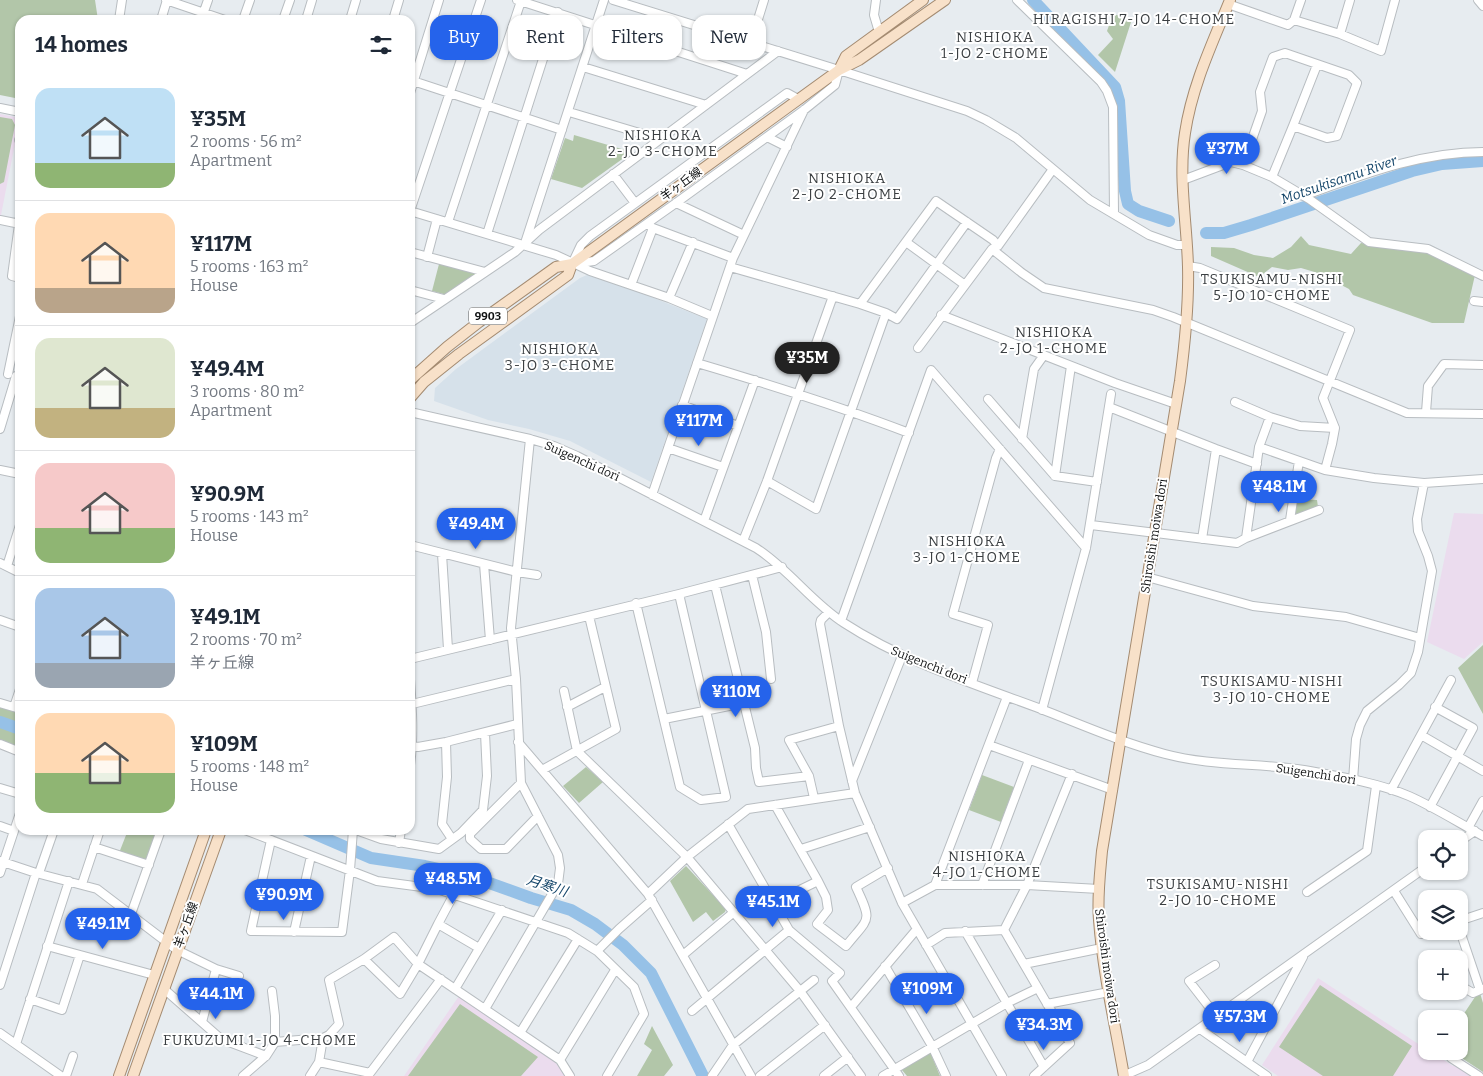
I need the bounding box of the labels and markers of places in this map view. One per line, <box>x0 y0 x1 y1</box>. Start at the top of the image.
pin: ¥37M <box>1197 132 1257 175</box>
pin: ¥35M <box>777 342 837 384</box>
pin: ¥117M <box>664 404 734 447</box>
pin: ¥48.1M <box>1238 470 1320 513</box>
pin: ¥49.4M <box>435 508 517 550</box>
pin: ¥110M <box>701 676 771 718</box>
pin: ¥48.5M <box>412 862 494 905</box>
pin: ¥90.9M <box>243 878 325 921</box>
pin: ¥45.1M <box>732 886 814 928</box>
pin: ¥49.1M <box>62 908 144 950</box>
pin: ¥109M <box>892 972 962 1015</box>
pin: ¥44.1M <box>175 978 257 1020</box>
pin: ¥57.3M <box>1199 1000 1281 1043</box>
pin: ¥34.3M <box>1003 1008 1085 1051</box>

